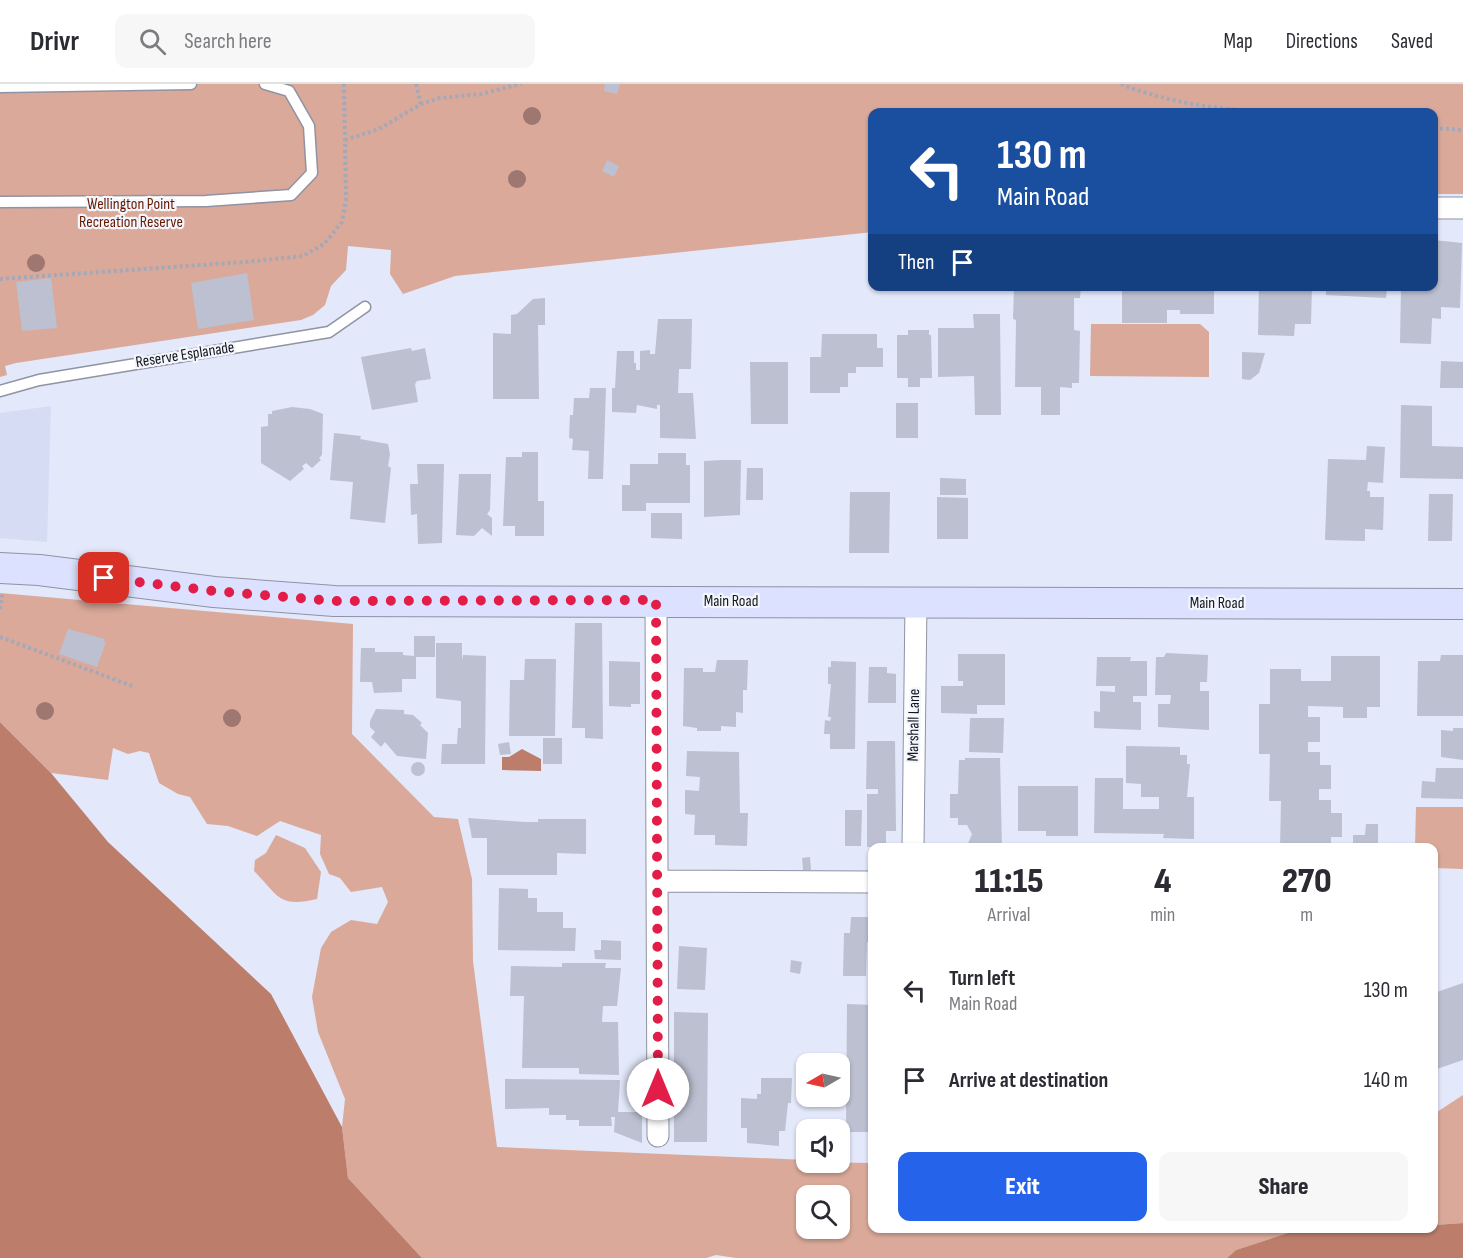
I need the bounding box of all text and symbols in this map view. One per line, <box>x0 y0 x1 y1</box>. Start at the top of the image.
search box <box>115 14 535 68</box>
text: Drivr <box>30 25 79 58</box>
icon: search <box>136 25 169 58</box>
text: Search here <box>184 28 272 55</box>
text: Map <box>1223 29 1253 54</box>
text: Directions <box>1286 29 1358 54</box>
text: Saved <box>1391 29 1433 54</box>
text: 130 m <box>997 130 1087 181</box>
icon: left <box>898 132 976 210</box>
text: Main Road <box>997 181 1089 213</box>
park label: Wellington Point Recreation Reserve <box>79 195 183 232</box>
icon: arrive <box>946 246 979 279</box>
text: Then <box>898 249 934 276</box>
street label: Reserve Esplanade <box>134 338 236 372</box>
pin <box>78 552 129 603</box>
icon: arrive <box>87 561 120 594</box>
street label: Main Road <box>704 592 758 611</box>
street label: Main Road <box>1190 594 1244 613</box>
street label: Marshall Lane <box>904 689 924 761</box>
text: 11:15 <box>974 860 1044 903</box>
text: 4 <box>1154 860 1171 903</box>
text: 270 <box>1282 860 1332 903</box>
text: Arrival <box>988 903 1031 927</box>
text: min <box>1150 903 1175 927</box>
text: m <box>1300 903 1313 927</box>
text: Turn left <box>949 965 1015 992</box>
icon: left <box>898 974 931 1007</box>
text: 130 m <box>1364 977 1408 1004</box>
text: Main Road <box>949 992 1017 1016</box>
north arrow <box>796 1053 850 1107</box>
map controls <box>796 1053 850 1239</box>
position arrow <box>626 1057 690 1121</box>
icon: arrive <box>898 1064 931 1097</box>
text: Arrive at destination <box>949 1067 1108 1094</box>
text: 140 m <box>1364 1067 1408 1094</box>
button: sound <box>796 1119 850 1173</box>
button: Exit <box>898 1152 1147 1221</box>
button: Share <box>1159 1152 1408 1221</box>
button: search <box>796 1185 850 1239</box>

